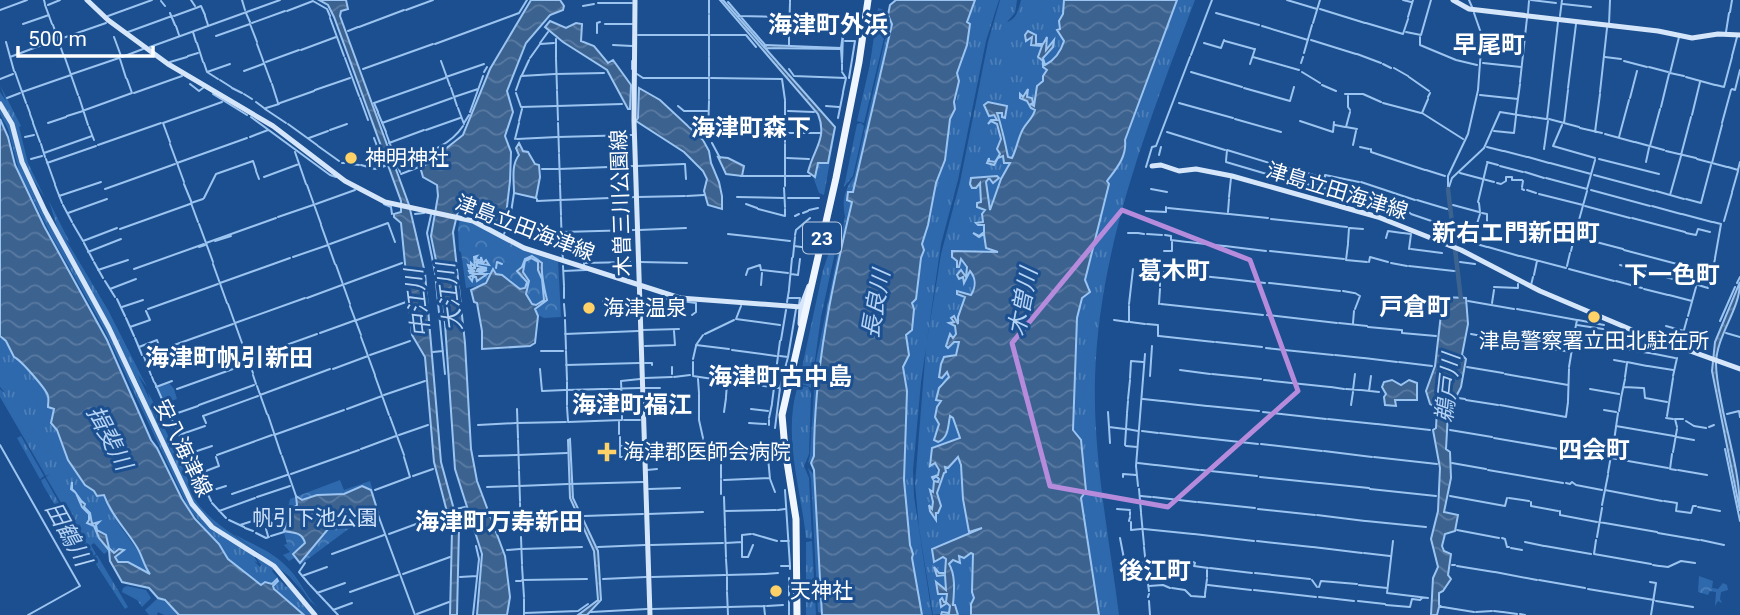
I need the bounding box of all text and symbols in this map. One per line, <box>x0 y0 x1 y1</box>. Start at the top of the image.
district label: 海津町外浜 <box>768 11 888 39</box>
scale bar <box>18 14 152 58</box>
text: 500 m <box>28 27 87 51</box>
district label: 早尾町 <box>1453 31 1525 59</box>
district label: 海津町森下 <box>691 114 811 142</box>
street label: 木曽三川公園線 <box>606 129 636 277</box>
place label: 神明神社 <box>365 146 449 170</box>
marker: 神明神社 <box>343 150 359 166</box>
street label: 津島立田海津線 <box>1263 158 1411 224</box>
street label: 津島立田海津線 <box>452 190 598 266</box>
district label: 新右エ門新田町 <box>1432 219 1600 247</box>
road number: 23 <box>803 222 841 254</box>
district label: 葛木町 <box>1138 257 1210 285</box>
water label: 大江川 <box>432 258 468 333</box>
district label: 下一色町 <box>1624 261 1720 289</box>
water label: 木曽川 <box>1003 263 1043 338</box>
water label: 中江川 <box>400 264 436 339</box>
water label: 長良川 <box>857 265 896 340</box>
district label: 戸倉町 <box>1379 293 1451 321</box>
place label: 海津温泉 <box>603 296 687 320</box>
marker: 海津温泉 <box>581 300 597 316</box>
marker: 津島警察署立田北駐在所 <box>1586 309 1602 325</box>
place label: 津島警察署立田北駐在所 <box>1479 329 1710 353</box>
district label: 海津町帆引新田 <box>145 344 313 372</box>
water label: 鵜戸川 <box>1431 349 1465 424</box>
district label: 海津町古中島 <box>708 363 852 391</box>
district label: 海津町福江 <box>572 391 692 419</box>
street label: 安八海津線 <box>149 396 217 500</box>
water label: 揖斐川 <box>81 401 139 477</box>
district label: 四会町 <box>1558 436 1630 464</box>
place label: 海津郡医師会病院 <box>623 440 791 464</box>
marker: 海津郡医師会病院 <box>597 442 617 462</box>
water label: 田鶴川 <box>39 497 98 573</box>
park label: 帆引下池公園 <box>252 506 378 530</box>
district label: 海津町万寿新田 <box>415 508 583 536</box>
district label: 後江町 <box>1119 557 1191 585</box>
place label: 天神社 <box>790 579 853 603</box>
marker: 天神社 <box>768 583 784 599</box>

